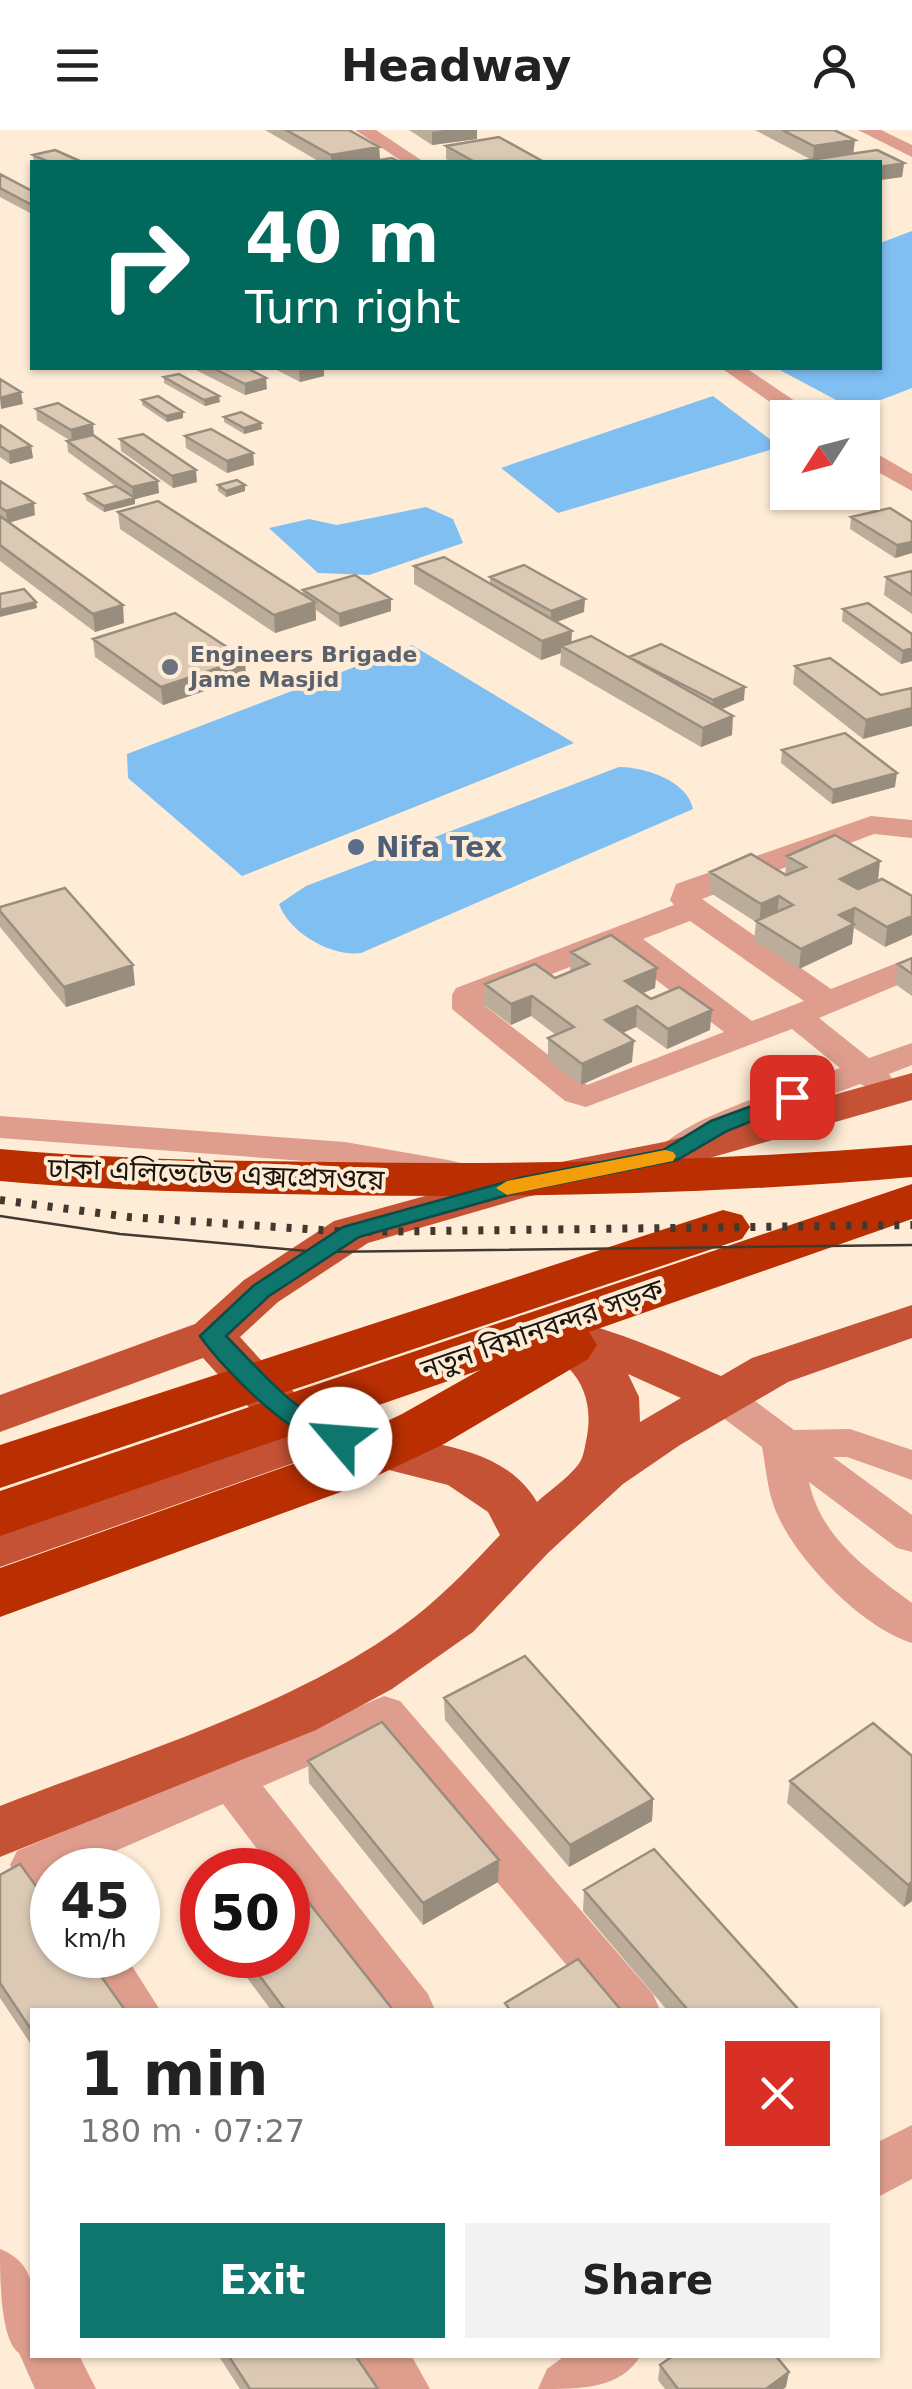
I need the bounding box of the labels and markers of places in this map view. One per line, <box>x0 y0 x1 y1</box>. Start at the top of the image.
place label: Engineers Brigade Jame Masjid <box>188 642 418 692</box>
marker: Engineers Brigade Jame Masjid <box>159 656 181 678</box>
place label: Nifa Tex <box>376 831 502 864</box>
marker: Nifa Tex <box>345 836 367 858</box>
pin <box>750 1055 835 1140</box>

